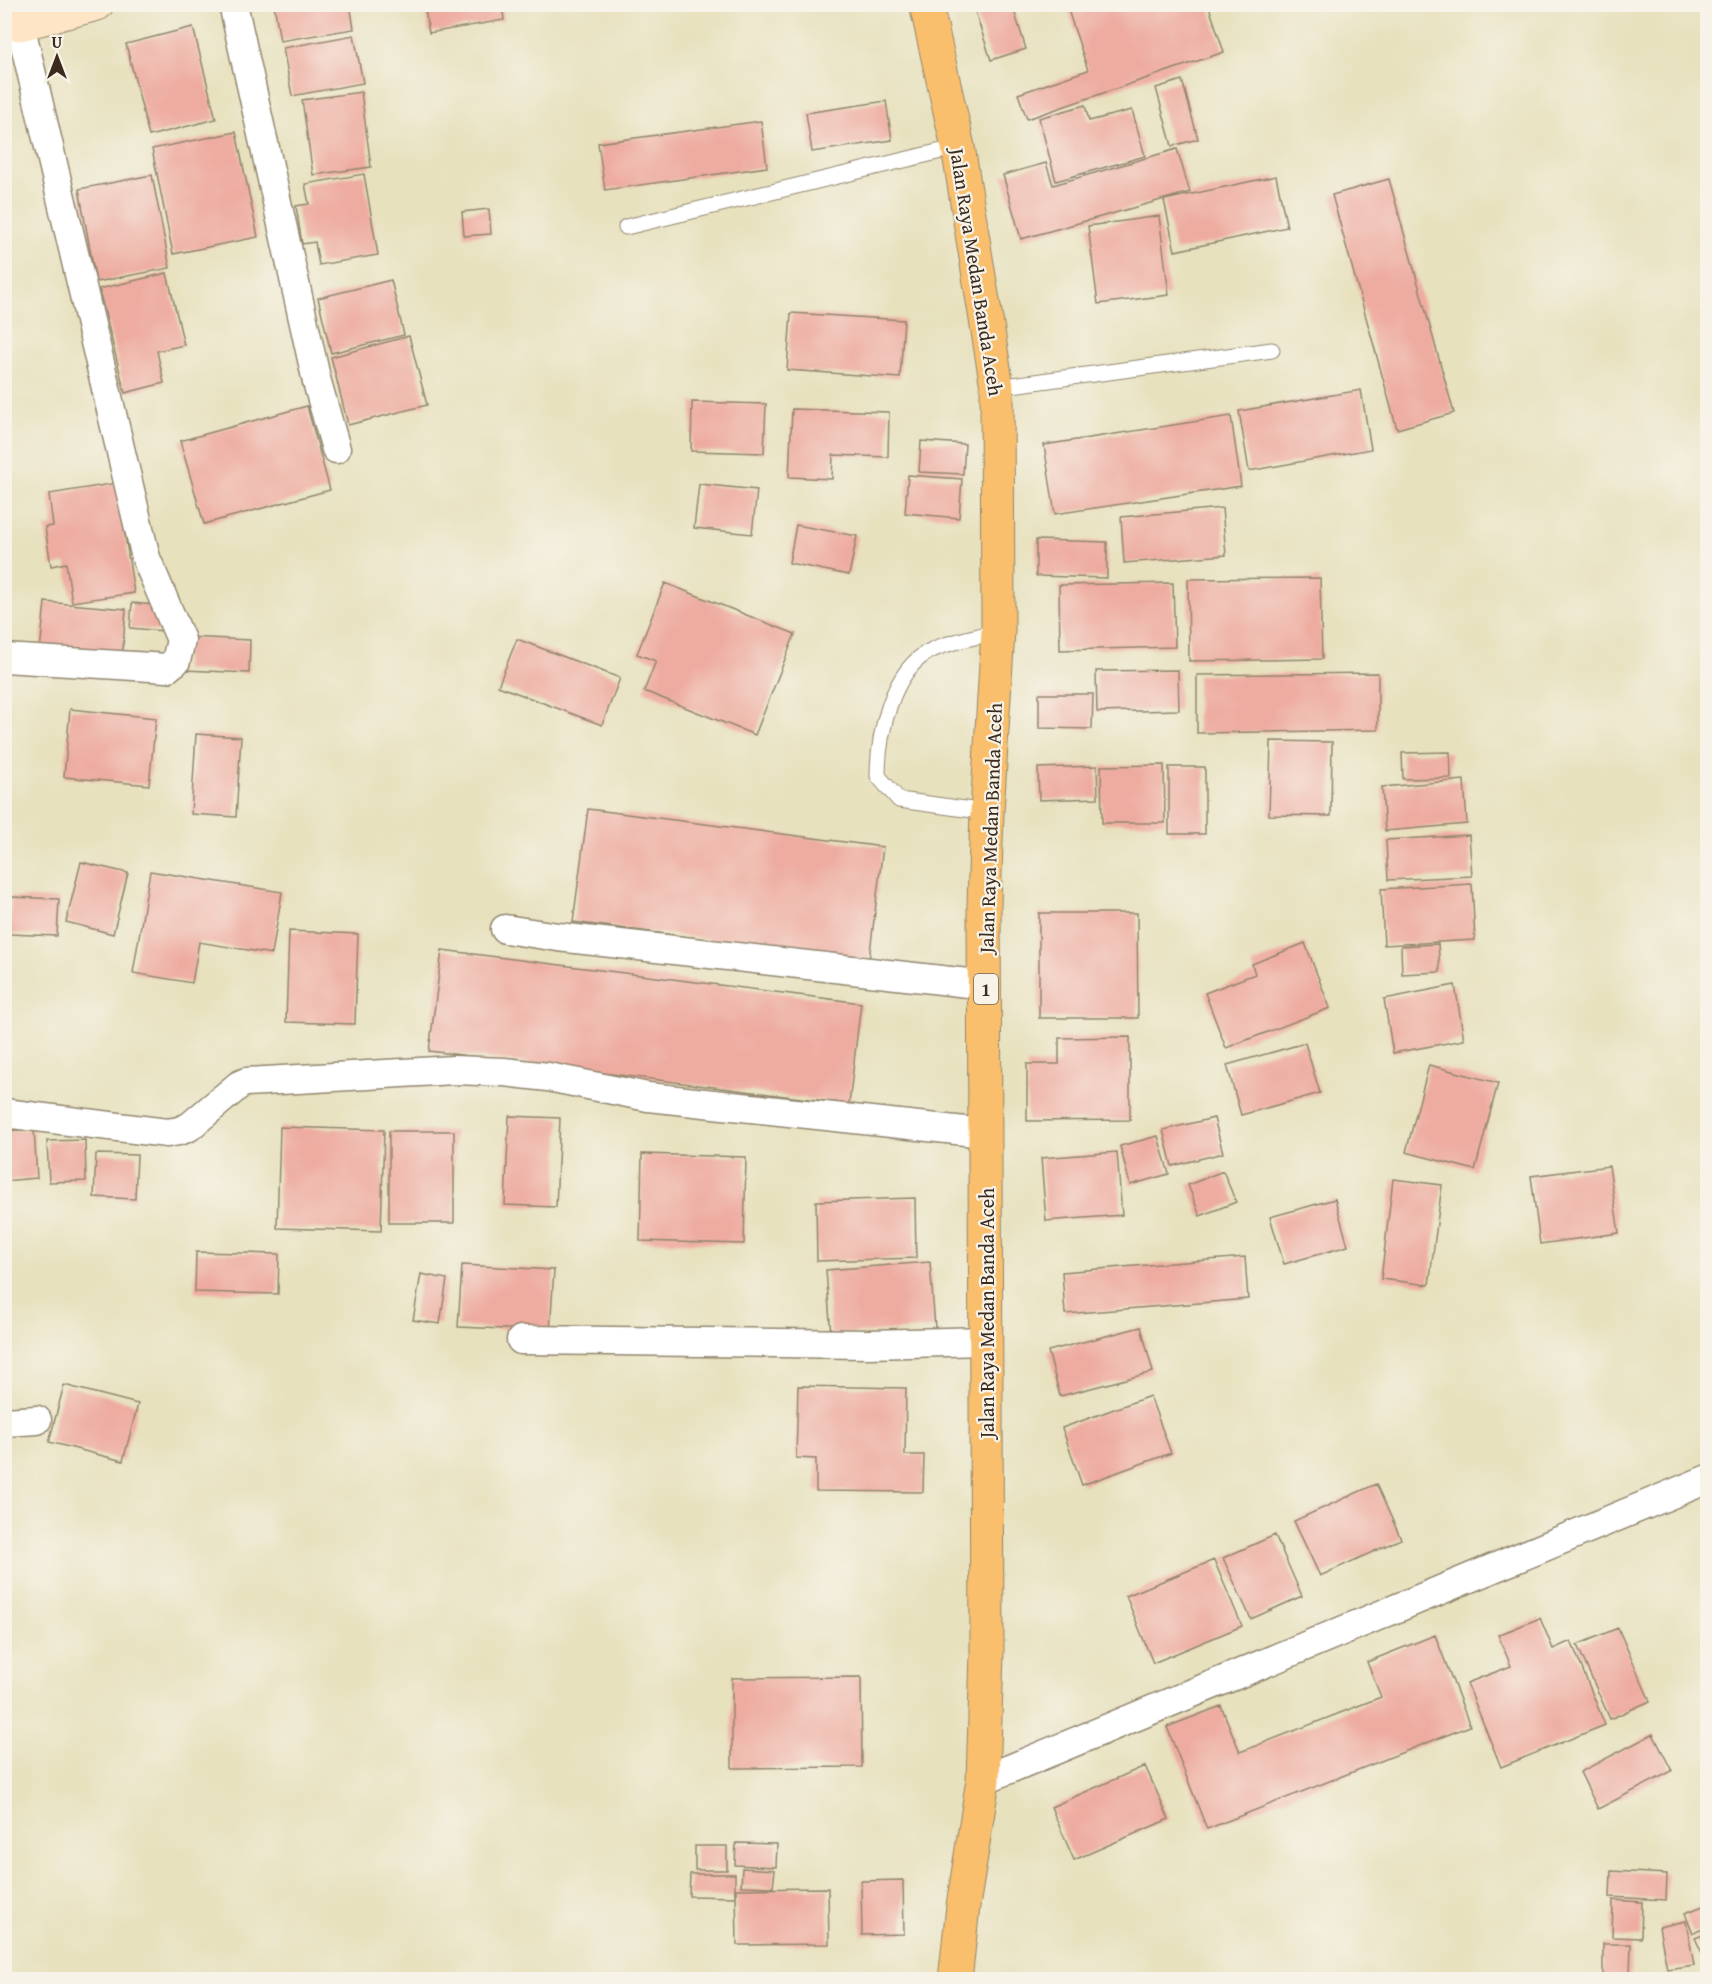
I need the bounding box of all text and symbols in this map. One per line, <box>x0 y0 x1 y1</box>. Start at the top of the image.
north arrow <box>27 27 87 87</box>
text: U <box>52 30 63 54</box>
street label: Jalan Raya Medan Banda Aceh <box>943 143 1011 398</box>
street label: Jalan Raya Medan Banda Aceh <box>971 702 1009 957</box>
road number: 1 <box>974 974 998 1004</box>
street label: Jalan Raya Medan Banda Aceh <box>972 1188 1001 1441</box>

